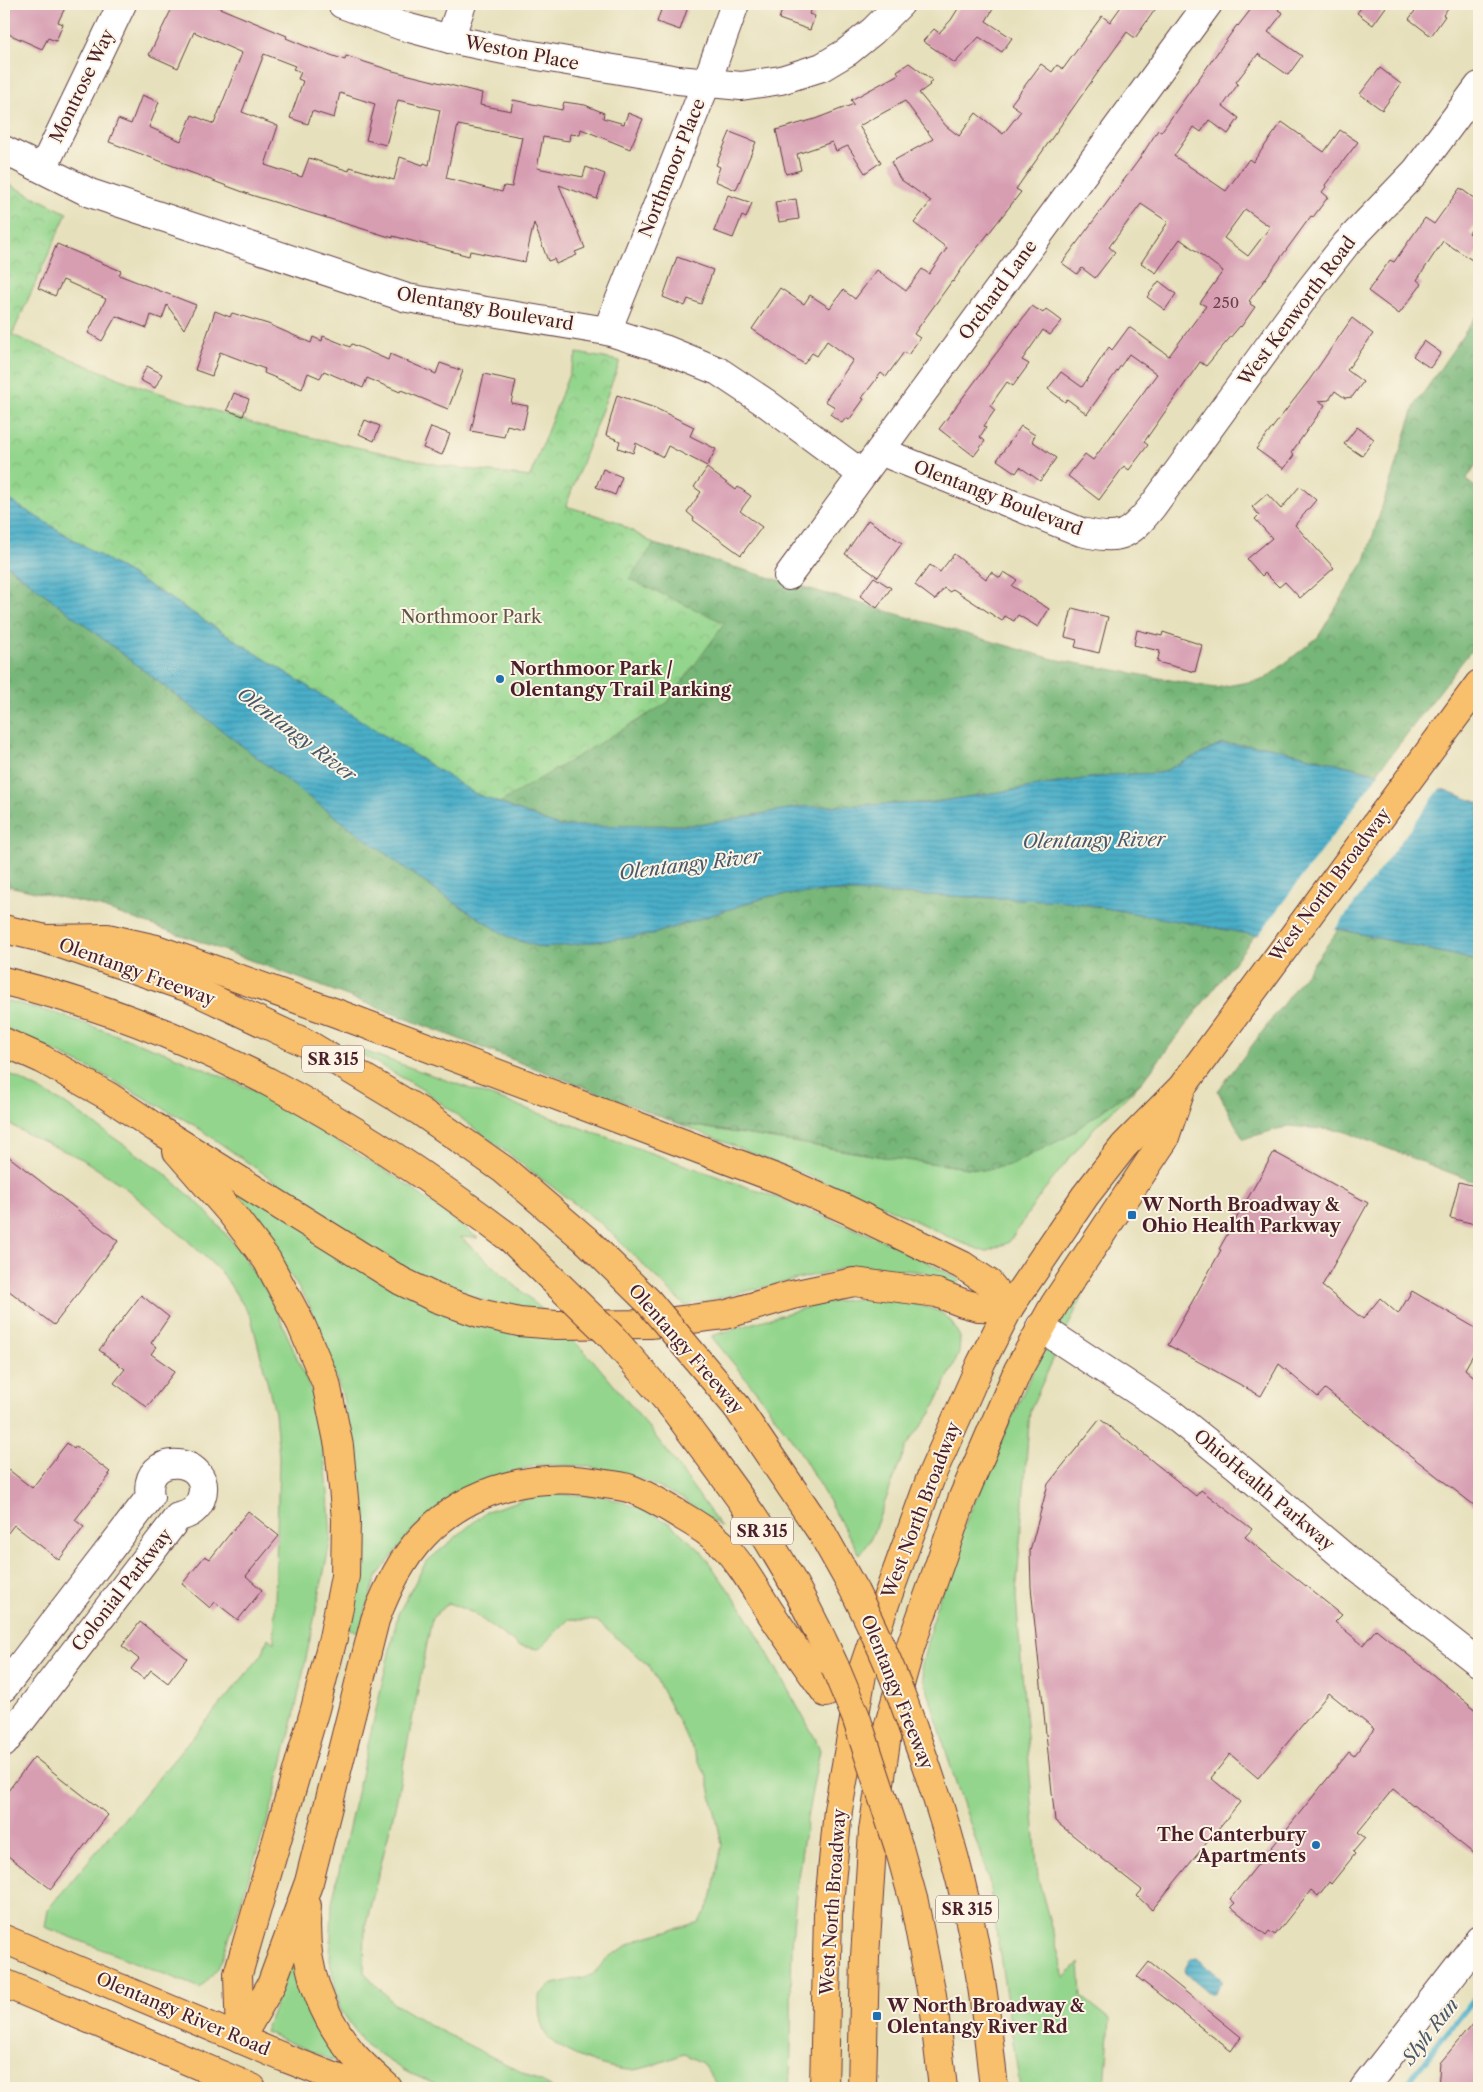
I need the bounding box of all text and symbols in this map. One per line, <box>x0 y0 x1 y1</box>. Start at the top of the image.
street label: Montrose Way <box>45 25 119 147</box>
street label: Weston Place <box>462 31 581 75</box>
street label: Northmoor Place <box>634 95 710 241</box>
street label: West Kenworth Road <box>1233 232 1360 391</box>
street label: Orchard Lane <box>954 236 1042 344</box>
street label: Olentangy Boulevard <box>395 283 575 335</box>
house number: 250 <box>1213 293 1239 312</box>
street label: Olentangy Boulevard <box>910 456 1086 540</box>
park label: Northmoor Park <box>401 606 543 628</box>
place label: Northmoor Park / Olentangy Trail Parking <box>510 658 732 701</box>
marker: Northmoor Park / Olentangy Trail Parking <box>494 673 506 685</box>
water label: Olentangy River <box>233 682 362 787</box>
street label: West North Broadway <box>1264 803 1396 967</box>
water label: Olentangy River <box>1022 828 1167 853</box>
water label: Olentangy River <box>618 844 764 885</box>
street label: Olentangy Freeway <box>56 933 219 1011</box>
road number: SR 315 <box>302 1046 364 1072</box>
place label: W North Broadway & Ohio Health Parkway <box>1141 1194 1341 1237</box>
marker: W North Broadway & Ohio Health Parkway <box>1126 1209 1138 1221</box>
street label: Olentangy Freeway <box>624 1280 749 1419</box>
street label: West North Broadway <box>877 1418 965 1602</box>
street label: OhioHealth Parkway <box>1189 1425 1339 1556</box>
road number: SR 315 <box>731 1518 793 1544</box>
street label: Colonial Parkway <box>67 1523 177 1656</box>
street label: Olentangy Freeway <box>856 1612 938 1773</box>
street label: West North Broadway <box>815 1807 851 1997</box>
place label: The Canterbury Apartments <box>1157 1824 1307 1867</box>
marker: The Canterbury Apartments <box>1310 1839 1322 1851</box>
road number: SR 315 <box>936 1896 998 1922</box>
street label: Olentangy River Road <box>93 1967 273 2061</box>
water label: Slyh Run <box>1397 1994 1463 2070</box>
place label: W North Broadway & Olentangy River Rd <box>886 1995 1084 2038</box>
marker: W North Broadway & Olentangy River Rd <box>871 2010 883 2022</box>

